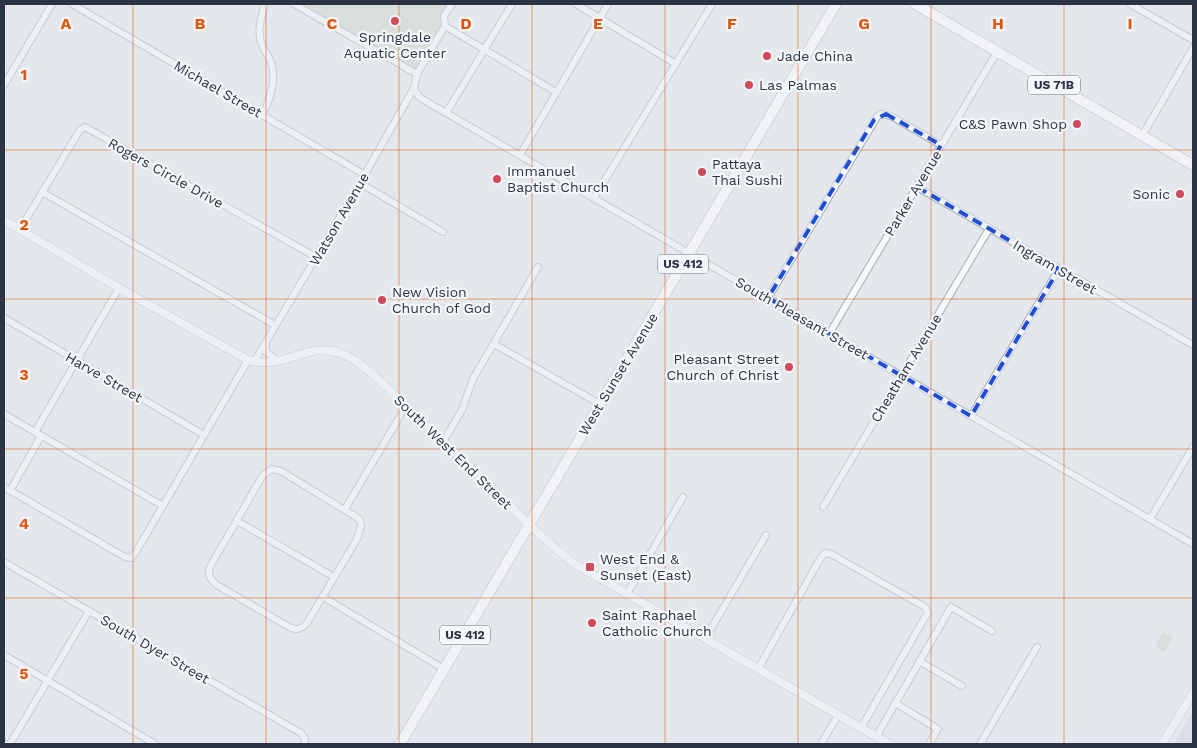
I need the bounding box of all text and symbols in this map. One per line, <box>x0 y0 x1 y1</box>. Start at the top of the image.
text: A <box>61 14 72 33</box>
text: B <box>195 14 206 33</box>
text: C <box>327 14 338 33</box>
text: D <box>460 14 472 33</box>
text: E <box>593 14 603 33</box>
text: F <box>727 14 737 33</box>
text: G <box>858 14 870 33</box>
text: H <box>992 14 1004 33</box>
text: I <box>1127 14 1133 33</box>
marker: Springdale Aquatic Center <box>389 15 401 27</box>
place label: Springdale Aquatic Center <box>344 29 446 61</box>
place label: Jade China <box>777 48 853 64</box>
marker: Jade China <box>761 50 773 62</box>
street label: Michael Street <box>171 57 265 121</box>
text: 1 <box>21 65 27 84</box>
road number: US 71B <box>1028 76 1080 94</box>
place label: Las Palmas <box>759 77 837 93</box>
marker: Las Palmas <box>743 79 755 91</box>
place label: C&S Pawn Shop <box>959 116 1067 132</box>
marker: C&S Pawn Shop <box>1071 118 1083 130</box>
street label: Rogers Circle Drive <box>106 135 226 211</box>
street label: Parker Avenue <box>881 147 945 239</box>
place label: Pattaya Thai Sushi <box>712 156 783 188</box>
place label: Immanuel Baptist Church <box>507 163 609 195</box>
marker: Pattaya Thai Sushi <box>696 166 708 178</box>
street label: Watson Avenue <box>306 170 372 268</box>
marker: Immanuel Baptist Church <box>491 173 503 185</box>
place label: Sonic <box>1132 186 1170 202</box>
marker: Sonic <box>1174 188 1186 200</box>
text: 2 <box>19 215 29 234</box>
street label: Ingram Street <box>1010 237 1100 297</box>
road number: US 412 <box>658 254 708 274</box>
street label: South Pleasant Street <box>733 273 871 363</box>
place label: New Vision Church of God <box>392 284 491 316</box>
marker: New Vision Church of God <box>376 294 388 306</box>
street label: West Sunset Avenue <box>575 310 661 438</box>
street label: Cheatham Avenue <box>867 311 945 425</box>
street label: Harve Street <box>63 349 145 406</box>
place label: Pleasant Street Church of Christ <box>666 351 779 383</box>
marker: Pleasant Street Church of Christ <box>783 361 795 373</box>
text: 3 <box>19 365 29 384</box>
street label: South West End Street <box>391 392 515 512</box>
text: 4 <box>19 514 29 533</box>
place label: West End & Sunset (East) <box>600 551 692 583</box>
marker: West End & Sunset (East) <box>584 561 596 573</box>
place label: Saint Raphael Catholic Church <box>602 607 712 639</box>
street label: South Dyer Street <box>98 611 212 687</box>
marker: Saint Raphael Catholic Church <box>586 617 598 629</box>
road number: US 412 <box>440 626 490 644</box>
text: 5 <box>19 664 29 683</box>

